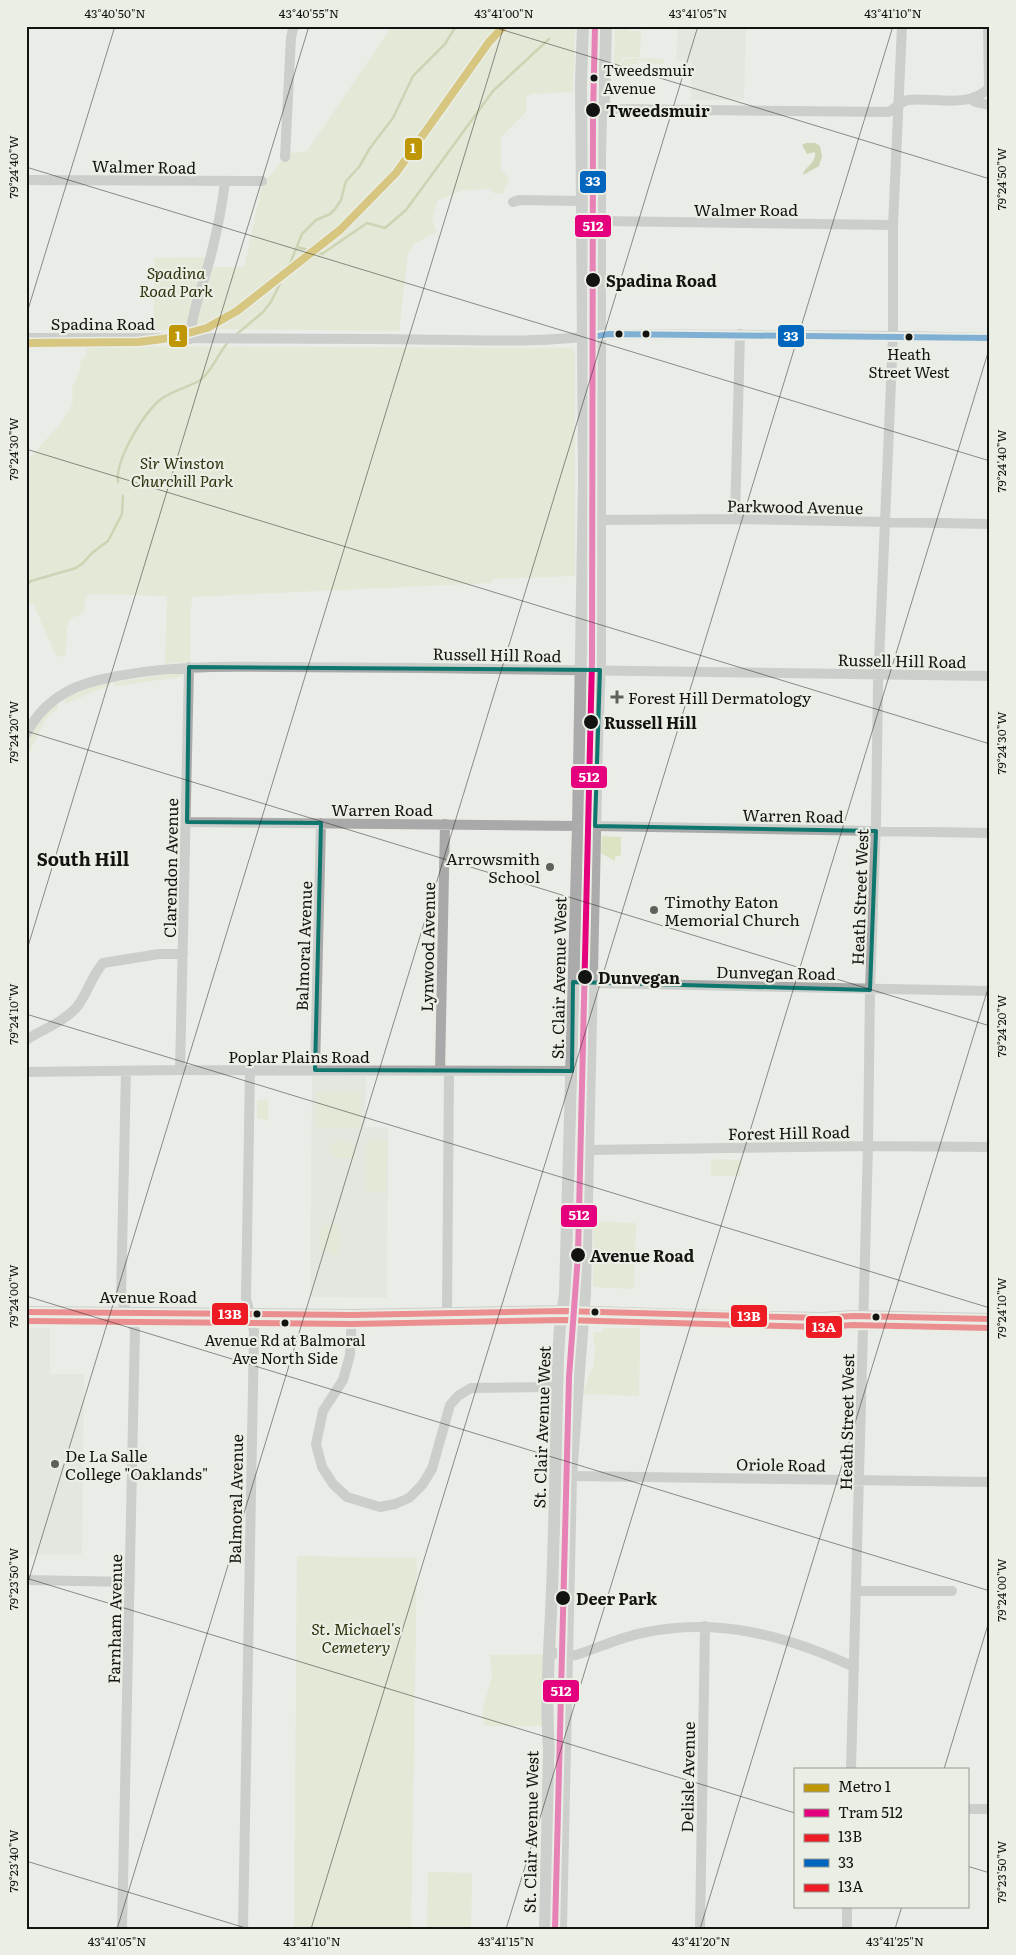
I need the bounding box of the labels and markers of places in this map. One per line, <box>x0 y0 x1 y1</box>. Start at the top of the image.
place label: Tweedsmuir Avenue <box>603 58 694 99</box>
marker: Tweedsmuir Avenue <box>589 73 599 83</box>
place label: Tweedsmuir <box>606 98 710 122</box>
marker: Tweedsmuir <box>584 101 602 119</box>
place label: Spadina Road <box>606 268 717 292</box>
marker: Spadina Road <box>584 271 602 289</box>
unlabelled marker <box>614 329 624 339</box>
unlabelled marker <box>641 329 651 339</box>
marker: Heath Street West <box>904 332 914 342</box>
place label: Heath Street West <box>868 342 950 383</box>
place label: Forest Hill Dermatology <box>628 685 812 709</box>
marker: Forest Hill Dermatology <box>610 690 624 704</box>
place label: Russell Hill <box>604 710 697 734</box>
marker: Russell Hill <box>582 713 600 731</box>
place label: Arrowsmith School <box>446 846 540 888</box>
marker: Arrowsmith School <box>544 861 556 873</box>
place label: Timothy Eaton Memorial Church <box>664 889 800 931</box>
marker: Timothy Eaton Memorial Church <box>648 904 660 916</box>
place label: Dunvegan <box>598 965 680 989</box>
marker: Dunvegan <box>576 968 594 986</box>
place label: Avenue Road <box>590 1243 695 1267</box>
marker: Avenue Road <box>569 1246 587 1264</box>
unlabelled marker <box>590 1307 600 1317</box>
unlabelled marker <box>252 1309 262 1319</box>
unlabelled marker <box>871 1312 881 1322</box>
marker: Avenue Rd at Balmoral Ave North Side <box>280 1318 290 1328</box>
place label: Avenue Rd at Balmoral Ave North Side <box>204 1328 366 1369</box>
place label: De La Salle College "Oaklands" <box>65 1443 208 1485</box>
marker: De La Salle College "Oaklands" <box>49 1458 61 1470</box>
place label: Deer Park <box>576 1586 657 1610</box>
marker: Deer Park <box>554 1589 572 1607</box>

